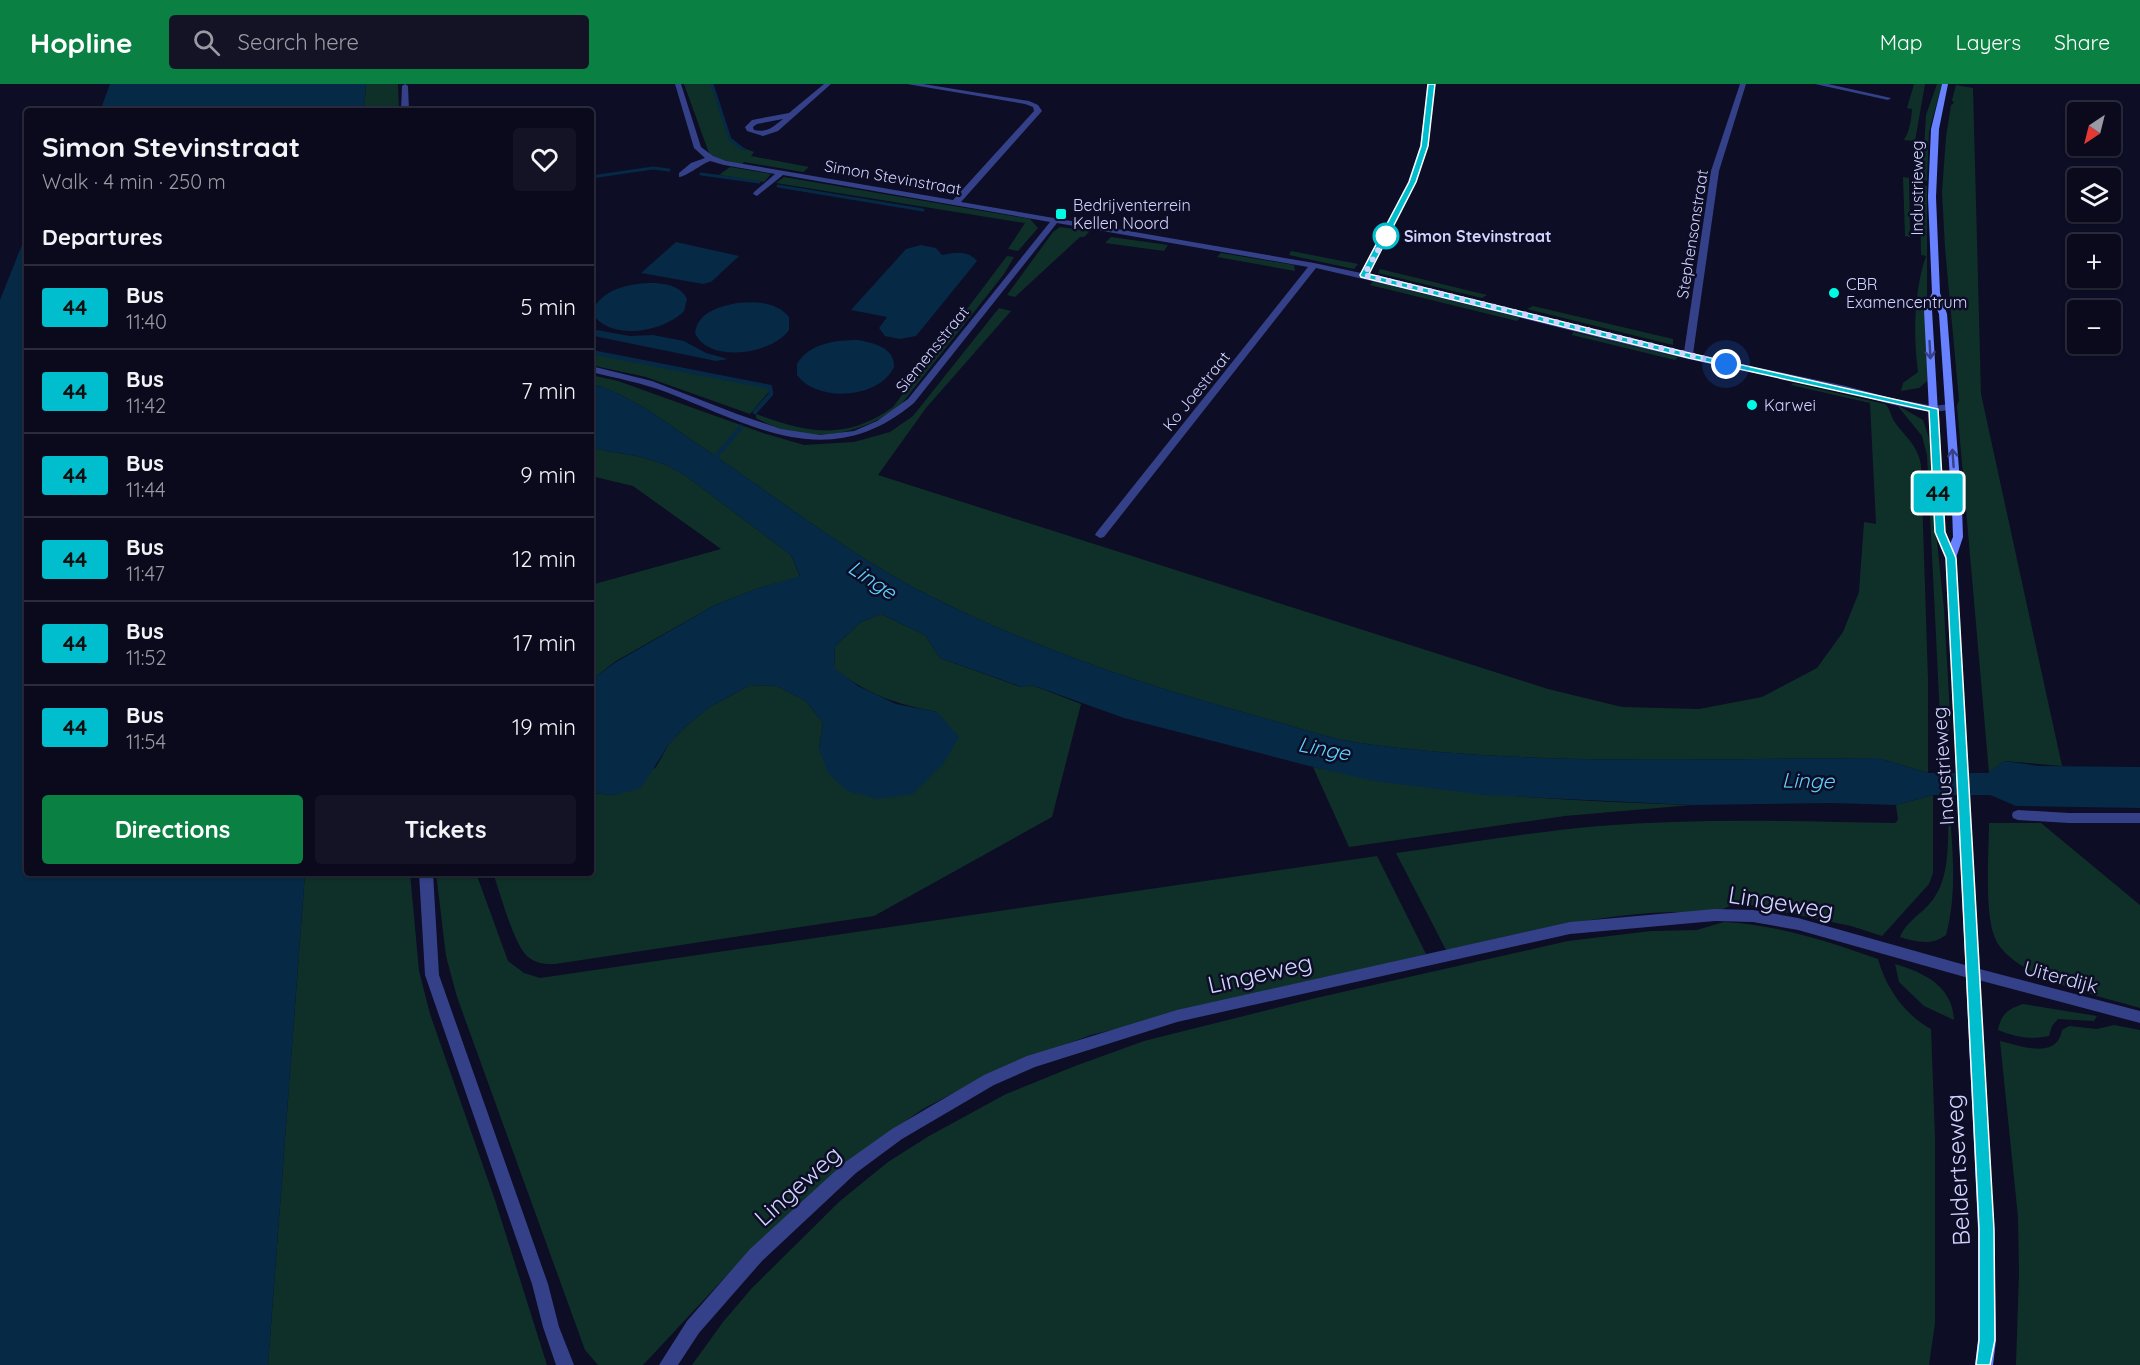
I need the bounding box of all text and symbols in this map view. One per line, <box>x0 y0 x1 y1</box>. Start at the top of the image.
search box <box>169 15 589 69</box>
text: Hopline <box>30 25 133 60</box>
icon: search <box>190 26 223 59</box>
text: Search here <box>238 28 359 56</box>
text: Map <box>1880 29 1923 55</box>
text: Layers <box>1956 29 2021 55</box>
text: Share <box>2054 29 2110 55</box>
north arrow <box>2067 102 2121 156</box>
map controls <box>2067 102 2121 354</box>
button: heart <box>513 128 576 191</box>
text: Simon Stevinstraat <box>42 129 300 164</box>
street label: Industrieweg <box>1907 141 1927 235</box>
street label: Simon Stevinstraat <box>823 155 963 199</box>
street label: Stephensonstraat <box>1672 168 1712 300</box>
button: layers <box>2067 168 2121 222</box>
text: Walk · 4 min · 250 m <box>42 169 226 194</box>
place label: Bedrijventerrein Kellen Noord <box>1073 195 1191 233</box>
marker: Bedrijventerrein Kellen Noord <box>1054 207 1068 221</box>
text: Departures <box>42 223 163 251</box>
marker: Simon Stevinstraat <box>1373 223 1399 249</box>
place label: Simon Stevinstraat <box>1404 226 1552 246</box>
button: + <box>2067 234 2121 288</box>
place label: CBR Examencentrum <box>1846 274 1967 312</box>
text: Bus <box>126 281 164 309</box>
marker: CBR Examencentrum <box>1827 286 1841 300</box>
text: 5 min <box>521 293 576 321</box>
text: 44 <box>63 294 87 320</box>
button: − <box>2067 300 2121 354</box>
street label: Siemensstraat <box>891 302 973 396</box>
text: 11:40 <box>126 309 167 334</box>
one-way arrow <box>1925 340 1936 360</box>
street label: Ko Joestraat <box>1158 347 1234 435</box>
your location <box>1711 349 1741 379</box>
text: Bus <box>126 365 164 393</box>
text: 7 min <box>521 377 576 405</box>
text: 44 <box>63 378 87 404</box>
text: 11:42 <box>126 393 166 418</box>
place label: Karwei <box>1764 395 1816 415</box>
marker: Karwei <box>1745 398 1759 412</box>
one-way arrow <box>1947 448 1958 468</box>
text: Bus <box>126 449 164 477</box>
text: 9 min <box>520 461 576 489</box>
text: 44 <box>63 462 87 488</box>
line badge: 44 <box>1911 474 1965 512</box>
text: 11:44 <box>126 477 166 502</box>
text: 44 <box>1926 480 1950 506</box>
text: Bus <box>126 533 164 561</box>
text: 12 min <box>512 545 576 573</box>
text: 44 <box>63 546 87 572</box>
water label: Linge <box>844 554 902 605</box>
text: 11:47 <box>126 561 165 586</box>
text: Bus <box>126 617 164 645</box>
text: 17 min <box>513 629 576 657</box>
text: 44 <box>63 630 87 656</box>
text: 11:52 <box>126 645 167 670</box>
text: Bus <box>126 701 164 729</box>
street label: Industrieweg <box>1926 706 1959 826</box>
text: 19 min <box>512 713 576 741</box>
text: 44 <box>63 714 87 740</box>
text: 11:54 <box>126 729 166 754</box>
water label: Linge <box>1296 730 1353 766</box>
water label: Linge <box>1782 767 1836 793</box>
button: Directions <box>42 795 303 864</box>
button: Tickets <box>315 795 576 864</box>
street label: Lingeweg <box>1726 879 1836 925</box>
street label: Lingeweg <box>1205 946 1315 1000</box>
street label: Uiterdijk <box>2021 955 2101 998</box>
street label: Beldertseweg <box>1938 1094 1976 1247</box>
street label: Lingeweg <box>748 1139 847 1232</box>

